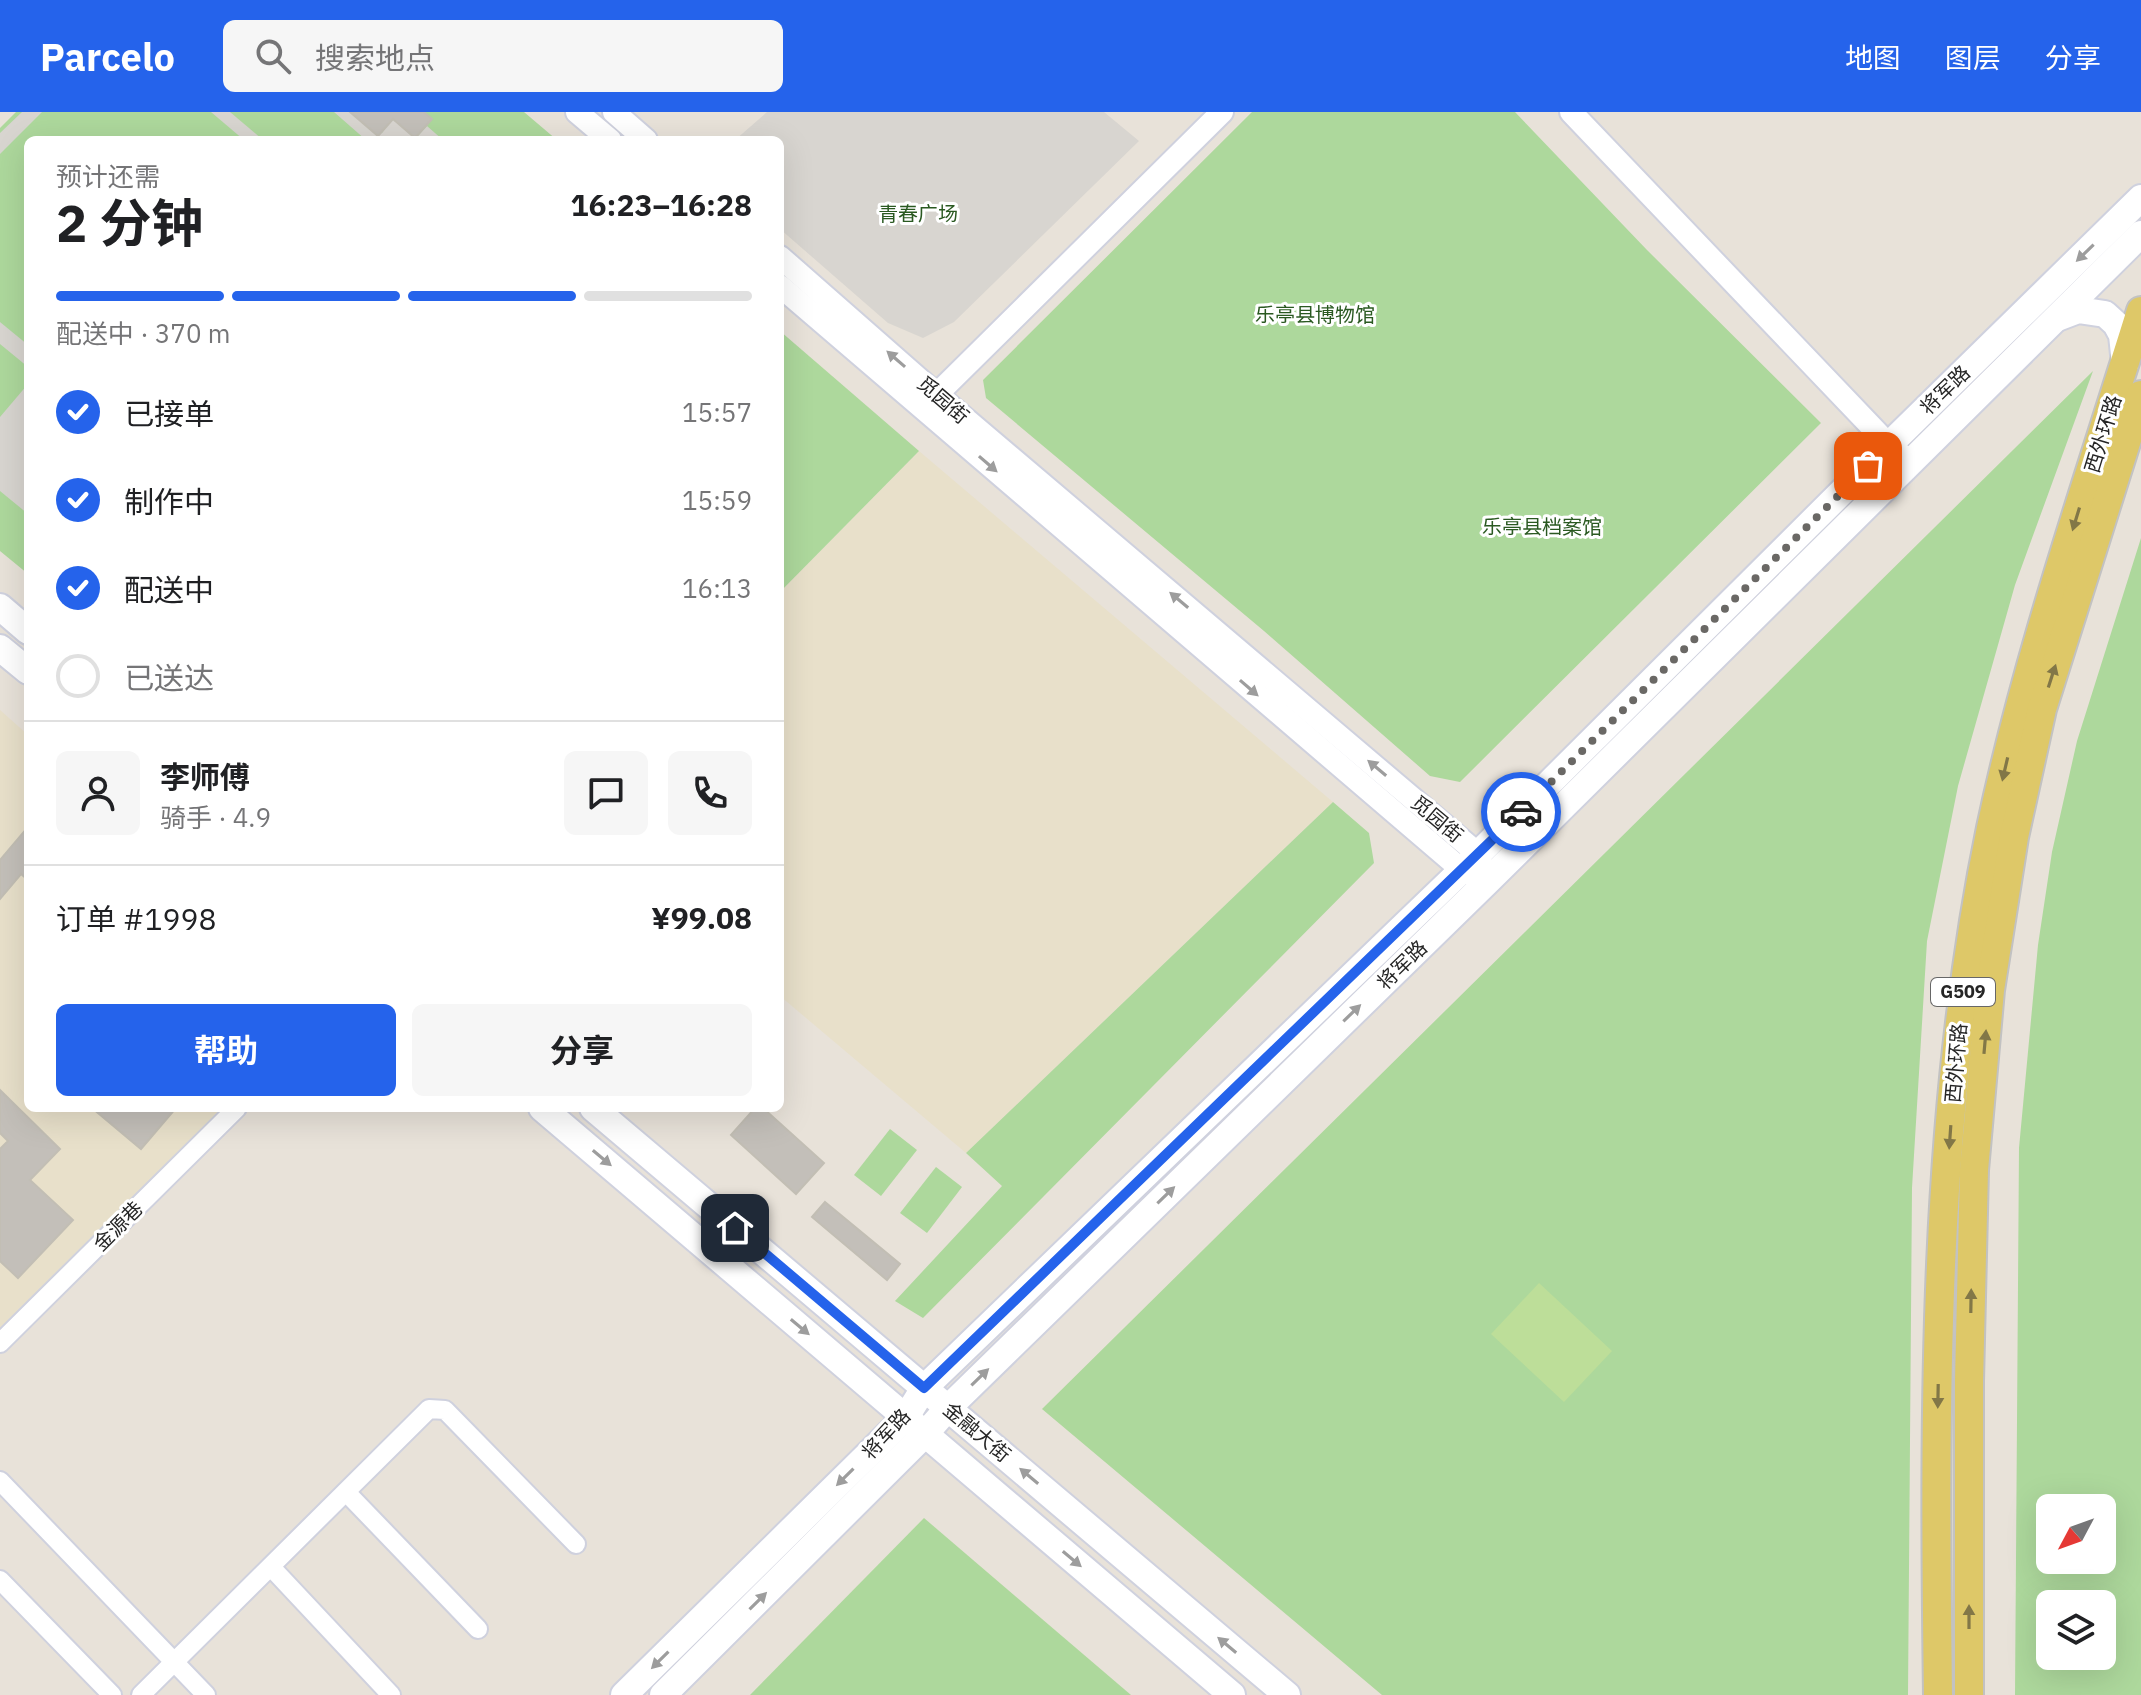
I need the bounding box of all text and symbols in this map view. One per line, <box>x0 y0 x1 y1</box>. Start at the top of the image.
search box <box>223 20 783 92</box>
text: Parcelo <box>40 32 175 81</box>
icon: search <box>251 34 295 78</box>
text: 搜索地点 <box>315 38 435 77</box>
text: 地图 <box>1845 39 1901 76</box>
text: 图层 <box>1945 39 2001 76</box>
text: 分享 <box>2045 39 2101 76</box>
text: 预计还需 <box>56 159 160 193</box>
text: 16:23–16:28 <box>571 185 752 224</box>
text: 2 分钟 <box>56 189 203 256</box>
park label: 青春广场 <box>878 200 958 227</box>
one-way arrow <box>2076 243 2095 261</box>
park label: 乐亭县博物馆 <box>1255 301 1375 328</box>
text: 配送中 · 370 m <box>56 316 230 350</box>
one-way arrow <box>886 351 906 368</box>
street label: 将军路 <box>1914 359 1976 420</box>
street label: 觅园街 <box>912 370 975 429</box>
icon: check <box>56 390 100 434</box>
street label: 西外环路 <box>2078 392 2127 476</box>
text: 已接单 <box>124 394 214 433</box>
text: 15:57 <box>682 395 752 429</box>
pin <box>1834 432 1902 500</box>
icon: bag <box>1846 444 1890 488</box>
one-way arrow <box>978 455 998 472</box>
icon: check <box>56 478 100 522</box>
text: 制作中 <box>124 482 214 521</box>
text: 15:59 <box>682 483 752 517</box>
one-way arrow <box>2069 508 2082 532</box>
park label: 乐亭县档案馆 <box>1482 513 1602 540</box>
icon: check <box>56 566 100 610</box>
text: 配送中 <box>124 570 214 609</box>
text: 16:13 <box>682 571 752 605</box>
one-way arrow <box>1169 592 1189 609</box>
text: 已送达 <box>124 658 214 697</box>
one-way arrow <box>2046 664 2059 688</box>
one-way arrow <box>1239 679 1259 696</box>
button: person <box>56 751 140 835</box>
button: chat <box>564 751 648 835</box>
button: phone <box>668 751 752 835</box>
text: 李师傅 <box>160 757 250 796</box>
one-way arrow <box>1998 757 2011 782</box>
one-way arrow <box>1367 760 1387 777</box>
courier <box>1481 772 1561 852</box>
street label: 觅园街 <box>1406 789 1469 848</box>
icon: car <box>1499 790 1543 834</box>
text: 骑手 · 4.9 <box>160 800 271 834</box>
text: ¥99.08 <box>651 898 752 937</box>
text: 订单 #1998 <box>56 899 216 938</box>
street label: 将军路 <box>1371 934 1433 995</box>
road number: G509 <box>1931 978 1995 1006</box>
button: 帮助 <box>56 1004 396 1096</box>
button: 分享 <box>412 1004 752 1096</box>
one-way arrow <box>1342 1004 1361 1023</box>
street label: 西外环路 <box>1939 1022 1972 1104</box>
one-way arrow <box>1979 1029 1992 1054</box>
one-way arrow <box>1943 1125 1956 1150</box>
one-way arrow <box>591 1149 611 1166</box>
one-way arrow <box>1156 1186 1175 1205</box>
pin <box>701 1194 769 1262</box>
street label: 金源巷 <box>87 1195 148 1256</box>
icon: home <box>713 1206 757 1250</box>
one-way arrow <box>1964 1288 1977 1313</box>
one-way arrow <box>790 1318 810 1335</box>
one-way arrow <box>970 1368 989 1386</box>
one-way arrow <box>1931 1384 1944 1409</box>
street label: 金融大街 <box>938 1396 1017 1468</box>
street label: 将军路 <box>855 1403 916 1465</box>
one-way arrow <box>836 1467 855 1486</box>
one-way arrow <box>1019 1468 1039 1486</box>
north arrow <box>2036 1494 2116 1574</box>
map controls <box>2036 1494 2116 1670</box>
one-way arrow <box>1061 1550 1081 1567</box>
button: layers <box>2036 1590 2116 1670</box>
one-way arrow <box>748 1592 767 1610</box>
one-way arrow <box>1963 1604 1975 1629</box>
one-way arrow <box>1218 1637 1238 1654</box>
one-way arrow <box>651 1650 670 1669</box>

